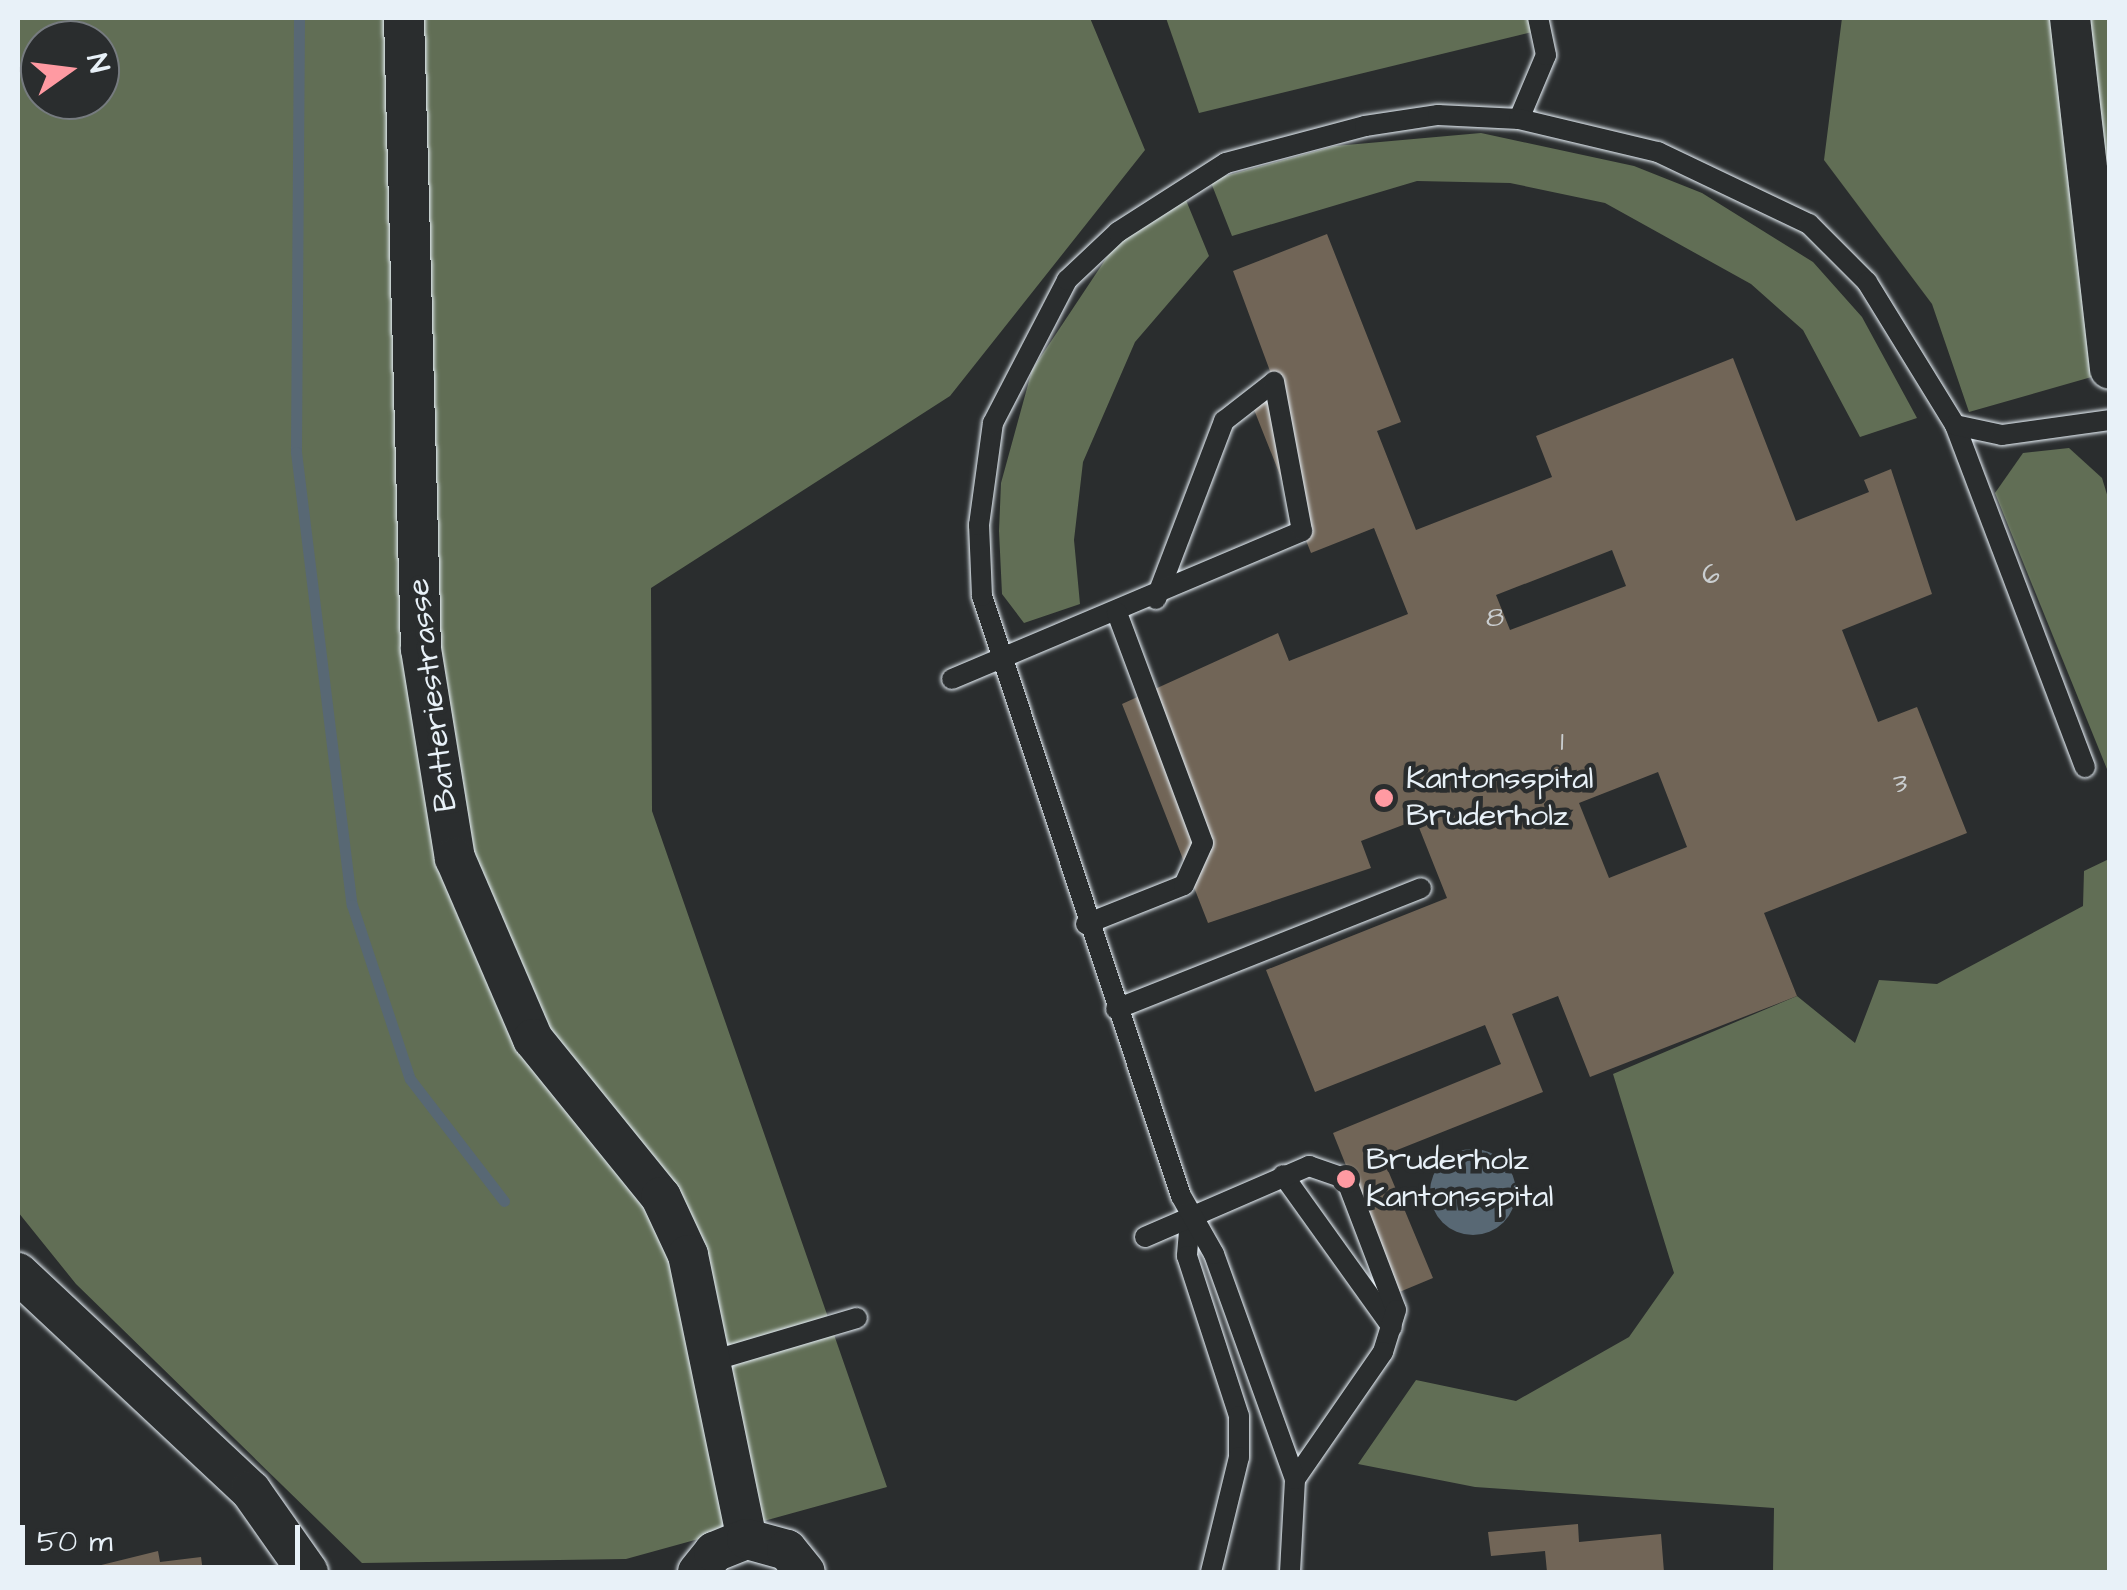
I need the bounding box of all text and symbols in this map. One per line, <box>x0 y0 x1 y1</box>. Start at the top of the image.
north arrow <box>20 20 120 120</box>
text: N <box>77 50 119 76</box>
house number: 6 <box>1702 558 1720 592</box>
street label: Batteriestrasse <box>400 576 466 814</box>
house number: 8 <box>1486 601 1504 635</box>
house number: 1 <box>1560 725 1564 759</box>
place label: Kantonsspital Bruderholz <box>1406 761 1594 836</box>
house number: 3 <box>1893 767 1907 801</box>
marker: Kantonsspital Bruderholz <box>1371 785 1397 811</box>
place label: Bruderholz Kantonsspital <box>1366 1142 1554 1217</box>
marker: Bruderholz Kantonsspital <box>1335 1168 1357 1190</box>
scale bar <box>25 1505 305 1567</box>
text: 50 m <box>37 1521 113 1563</box>

